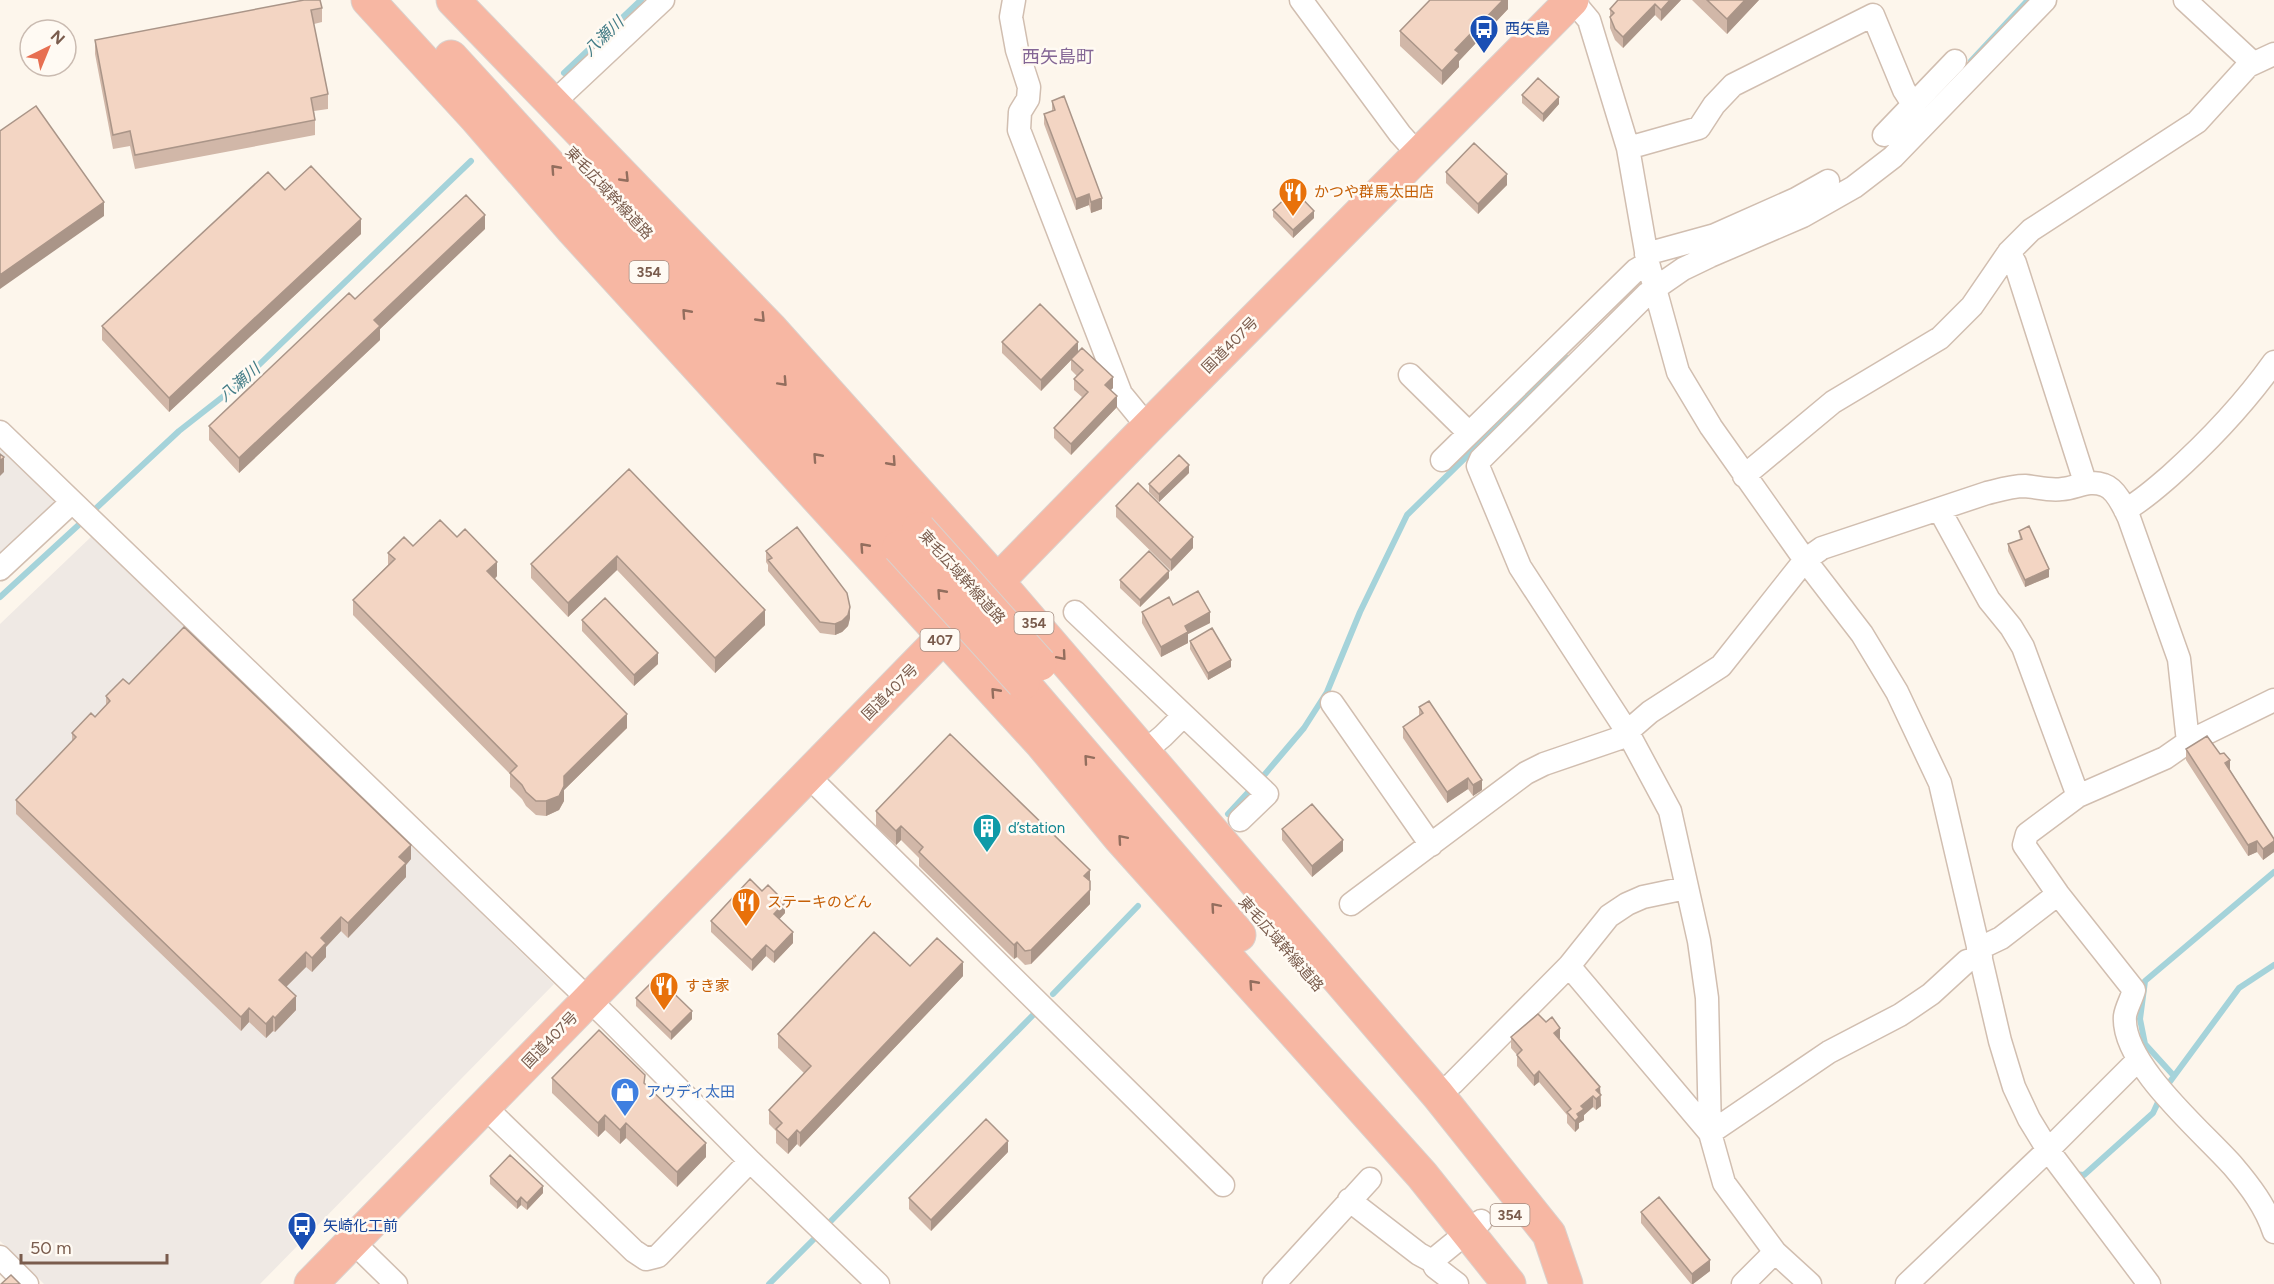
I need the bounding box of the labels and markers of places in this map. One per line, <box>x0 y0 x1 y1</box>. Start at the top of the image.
bus stop icon: 西矢島 <box>1468 13 1500 55</box>
place label: 西矢島 <box>1505 20 1550 38</box>
restaurant icon: かつや群馬太田店 <box>1277 176 1309 218</box>
place label: かつや群馬太田店 <box>1314 183 1434 201</box>
building icon: d’station <box>971 812 1003 854</box>
place label: d’station <box>1008 819 1065 837</box>
restaurant icon: ステーキのどん <box>730 886 762 928</box>
place label: ステーキのどん <box>767 893 872 911</box>
restaurant icon: すき家 <box>648 970 680 1012</box>
place label: すき家 <box>685 977 730 995</box>
shop icon: アウディ太田 <box>609 1076 641 1118</box>
place label: アウディ太田 <box>646 1083 735 1101</box>
bus stop icon: 矢崎化工前 <box>286 1210 318 1252</box>
place label: 矢崎化工前 <box>323 1217 398 1235</box>

